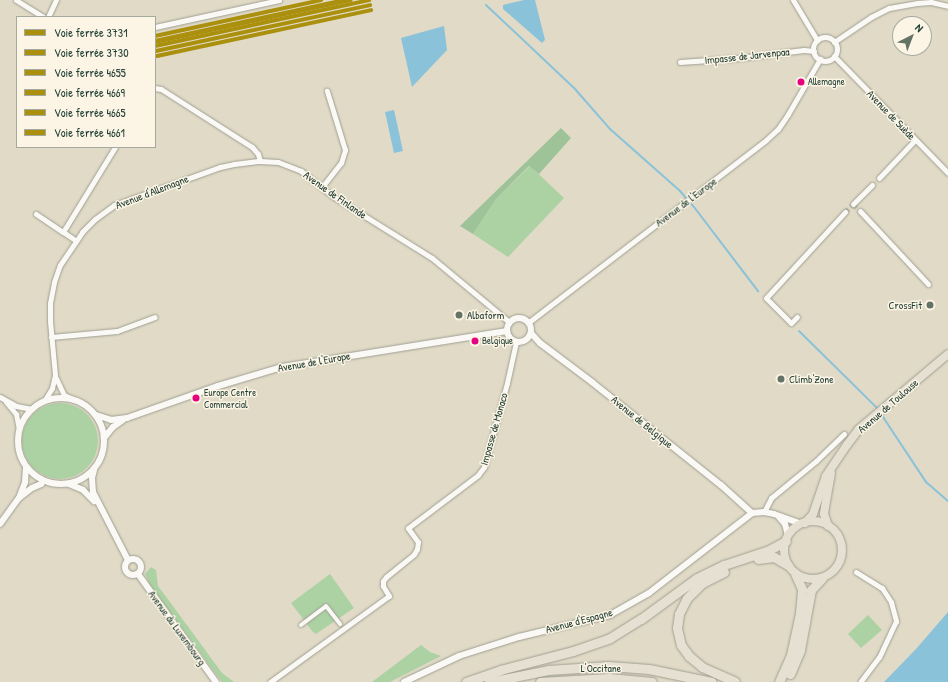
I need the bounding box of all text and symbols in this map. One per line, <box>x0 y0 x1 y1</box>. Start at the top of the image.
legend <box>16 16 156 148</box>
north arrow <box>892 16 932 56</box>
text: N <box>912 21 926 35</box>
text: Voie ferrée 3731 <box>54 24 128 41</box>
text: Voie ferrée 3730 <box>54 44 129 61</box>
street label: Impasse de Jarvenpaa <box>704 45 790 67</box>
text: Voie ferrée 4655 <box>54 64 126 81</box>
place label: Allemagne <box>808 76 845 88</box>
marker: Allemagne <box>796 77 806 87</box>
text: Voie ferrée 4669 <box>54 84 125 101</box>
street label: Avenue de Suède <box>864 87 918 143</box>
text: Voie ferrée 4665 <box>54 104 126 121</box>
text: Voie ferrée 4661 <box>54 124 125 141</box>
street label: Avenue de Finlande <box>301 168 369 222</box>
street label: Avenue d'Allemagne <box>114 172 190 212</box>
street label: Avenue de l'Europe <box>653 175 719 229</box>
place label: CrossFit <box>888 298 922 312</box>
marker: CrossFit <box>925 300 935 310</box>
place label: Albaform <box>467 308 504 322</box>
marker: Albaform <box>454 310 464 320</box>
place label: Belgique <box>482 335 513 347</box>
marker: Belgique <box>470 336 480 346</box>
street label: Avenue de l'Europe <box>277 349 351 375</box>
place label: Climb'Zone <box>789 372 834 386</box>
marker: Climb'Zone <box>776 374 786 384</box>
street label: Avenue de Toulouse <box>855 376 921 436</box>
place label: Europe Centre Commercial <box>204 386 256 410</box>
street label: Impasse de Monaco <box>477 391 511 467</box>
marker: Europe Centre Commercial <box>191 393 201 403</box>
street label: Avenue de Belgique <box>608 393 676 451</box>
street label: Avenue du Luxembourg <box>145 588 209 668</box>
street label: Avenue d'Espagne <box>544 606 614 636</box>
street label: L'Occitane <box>581 661 621 675</box>

